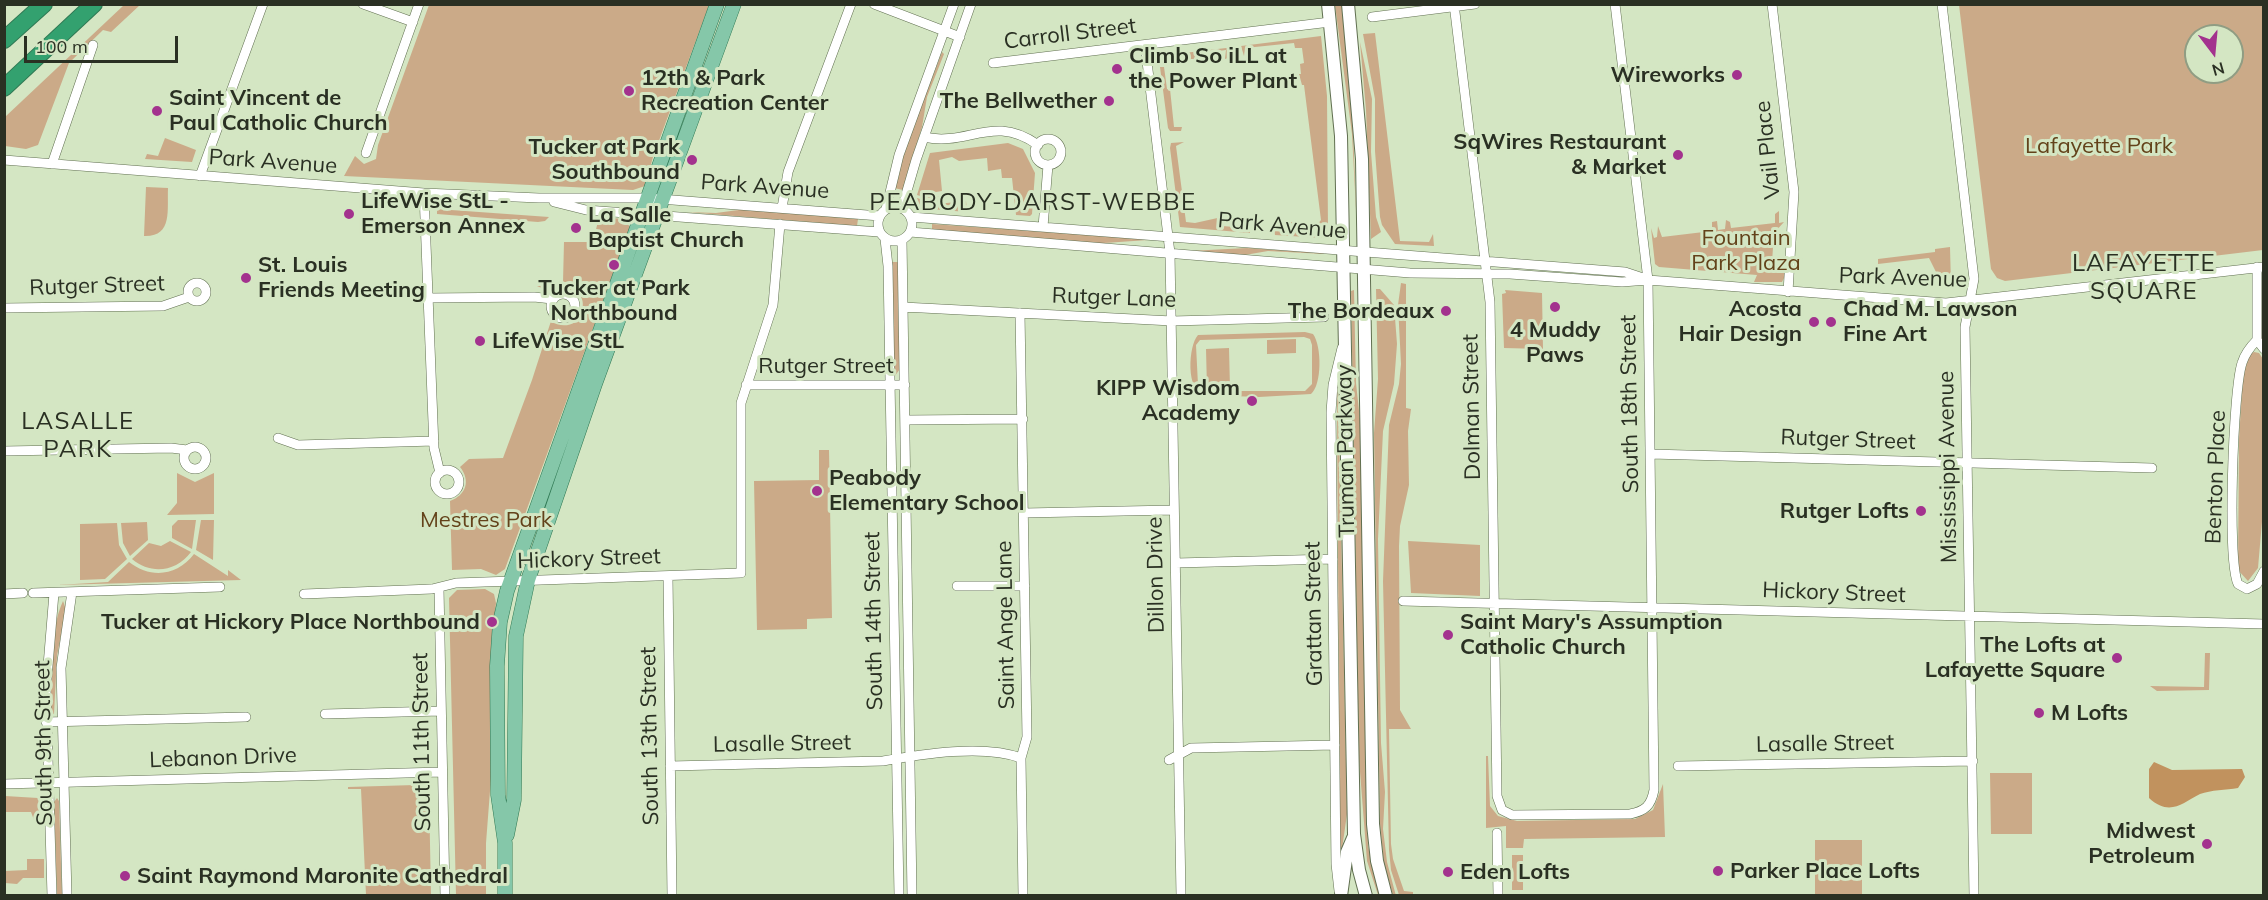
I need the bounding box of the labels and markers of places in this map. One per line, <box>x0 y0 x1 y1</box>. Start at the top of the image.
place label: Climb So iLL at the Power Plant <box>1129 43 1297 94</box>
marker: Climb So iLL at the Power Plant <box>1110 62 1124 76</box>
place label: Wireworks <box>1610 62 1725 88</box>
place label: 12th & Park Recreation Center <box>641 65 828 116</box>
marker: Wireworks <box>1730 68 1744 82</box>
marker: 12th & Park Recreation Center <box>622 84 636 98</box>
place label: Saint Vincent de Paul Catholic Church <box>169 85 387 136</box>
place label: The Bellwether <box>940 88 1097 114</box>
marker: The Bellwether <box>1102 94 1116 108</box>
marker: Saint Vincent de Paul Catholic Church <box>150 104 164 118</box>
place label: SqWires Restaurant & Market <box>1453 129 1666 180</box>
place label: Tucker at Park Southbound <box>529 134 680 186</box>
marker: SqWires Restaurant & Market <box>1671 148 1685 162</box>
marker: Tucker at Park Southbound <box>685 153 699 167</box>
place label: LifeWise StL - Emerson Annex <box>361 188 525 240</box>
place label: La Salle Baptist Church <box>588 202 744 254</box>
marker: LifeWise StL - Emerson Annex <box>342 207 356 221</box>
marker: La Salle Baptist Church <box>569 221 583 235</box>
place label: St. Louis Friends Meeting <box>258 252 425 304</box>
marker: Tucker at Park Northbound <box>607 258 621 272</box>
marker: St. Louis Friends Meeting <box>239 271 253 285</box>
place label: Tucker at Park Northbound <box>538 275 690 326</box>
place label: Acosta Hair Design <box>1678 296 1802 348</box>
place label: Chad M. Lawson Fine Art <box>1843 296 2018 348</box>
place label: The Bordeaux <box>1288 298 1434 324</box>
marker: 4 Muddy Paws <box>1548 300 1562 314</box>
marker: The Bordeaux <box>1439 304 1453 318</box>
marker: Acosta Hair Design <box>1807 315 1821 329</box>
marker: Chad M. Lawson Fine Art <box>1824 315 1838 329</box>
place label: 4 Muddy Paws <box>1510 317 1600 368</box>
place label: LifeWise StL <box>492 328 624 354</box>
marker: LifeWise StL <box>473 334 487 348</box>
place label: KIPP Wisdom Academy <box>1096 375 1240 427</box>
marker: KIPP Wisdom Academy <box>1245 394 1259 408</box>
place label: Peabody Elementary School <box>829 465 1025 516</box>
marker: Peabody Elementary School <box>810 484 824 498</box>
place label: Rutger Lofts <box>1780 498 1909 524</box>
marker: Rutger Lofts <box>1914 504 1928 518</box>
place label: Tucker at Hickory Place Northbound <box>101 609 480 635</box>
place label: Saint Mary's Assumption Catholic Church <box>1460 609 1723 660</box>
marker: Tucker at Hickory Place Northbound <box>485 615 499 629</box>
marker: Saint Mary's Assumption Catholic Church <box>1441 628 1455 642</box>
place label: The Lofts at Lafayette Square <box>1925 632 2105 684</box>
marker: The Lofts at Lafayette Square <box>2110 651 2124 665</box>
place label: M Lofts <box>2051 700 2128 726</box>
marker: M Lofts <box>2032 706 2046 720</box>
place label: Midwest Petroleum <box>2088 818 2195 870</box>
marker: Midwest Petroleum <box>2200 837 2214 851</box>
place label: Parker Place Lofts <box>1730 858 1920 884</box>
place label: Eden Lofts <box>1460 859 1570 885</box>
place label: Saint Raymond Maronite Cathedral <box>137 863 508 889</box>
marker: Parker Place Lofts <box>1711 864 1725 878</box>
marker: Eden Lofts <box>1441 865 1455 879</box>
marker: Saint Raymond Maronite Cathedral <box>118 869 132 883</box>

